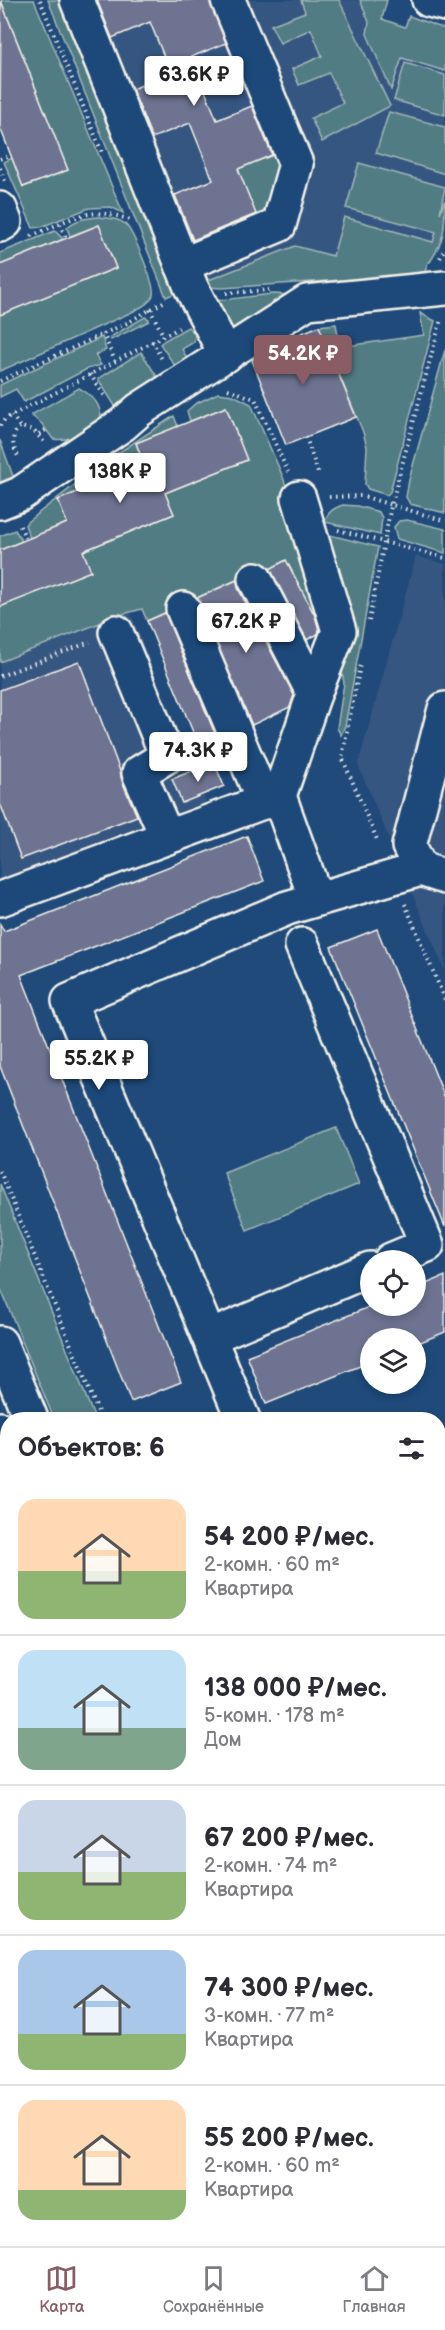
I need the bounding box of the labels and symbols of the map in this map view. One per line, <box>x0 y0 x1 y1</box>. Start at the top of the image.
pin: 63.6K ₽ <box>139 56 249 107</box>
pin: 54.2K ₽ <box>248 335 358 386</box>
pin: 138K ₽ <box>71 453 169 504</box>
pin: 67.2K ₽ <box>191 603 301 654</box>
pin: 74.3K ₽ <box>143 732 253 783</box>
pin: 55.2K ₽ <box>44 1040 154 1091</box>

